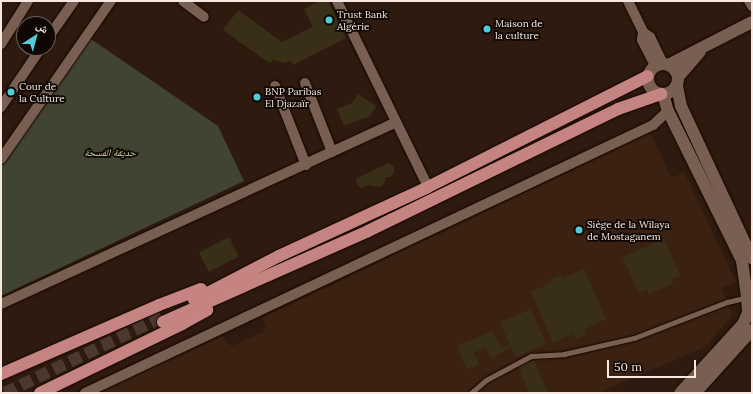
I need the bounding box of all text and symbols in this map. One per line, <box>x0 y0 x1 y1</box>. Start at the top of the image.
place label: Trust Bank Algérie <box>337 8 387 32</box>
marker: Trust Bank Algérie <box>324 15 334 25</box>
north arrow <box>16 16 56 56</box>
place label: Maison de la culture <box>495 17 543 40</box>
text: ش <box>34 18 51 36</box>
marker: Maison de la culture <box>482 24 492 34</box>
place label: Cour de la Culture <box>19 80 65 104</box>
place label: BNP Paribas El Djazaïr <box>265 85 321 108</box>
marker: Cour de la Culture <box>6 87 16 97</box>
marker: BNP Paribas El Djazaïr <box>252 92 262 102</box>
park label: حديقة الفسحة <box>84 147 136 159</box>
place label: Siège de la Wilaya de Mostaganem <box>587 218 670 242</box>
marker: Siège de la Wilaya de Mostaganem <box>574 225 584 235</box>
scale bar <box>609 352 698 378</box>
text: 50 m <box>614 359 642 374</box>

